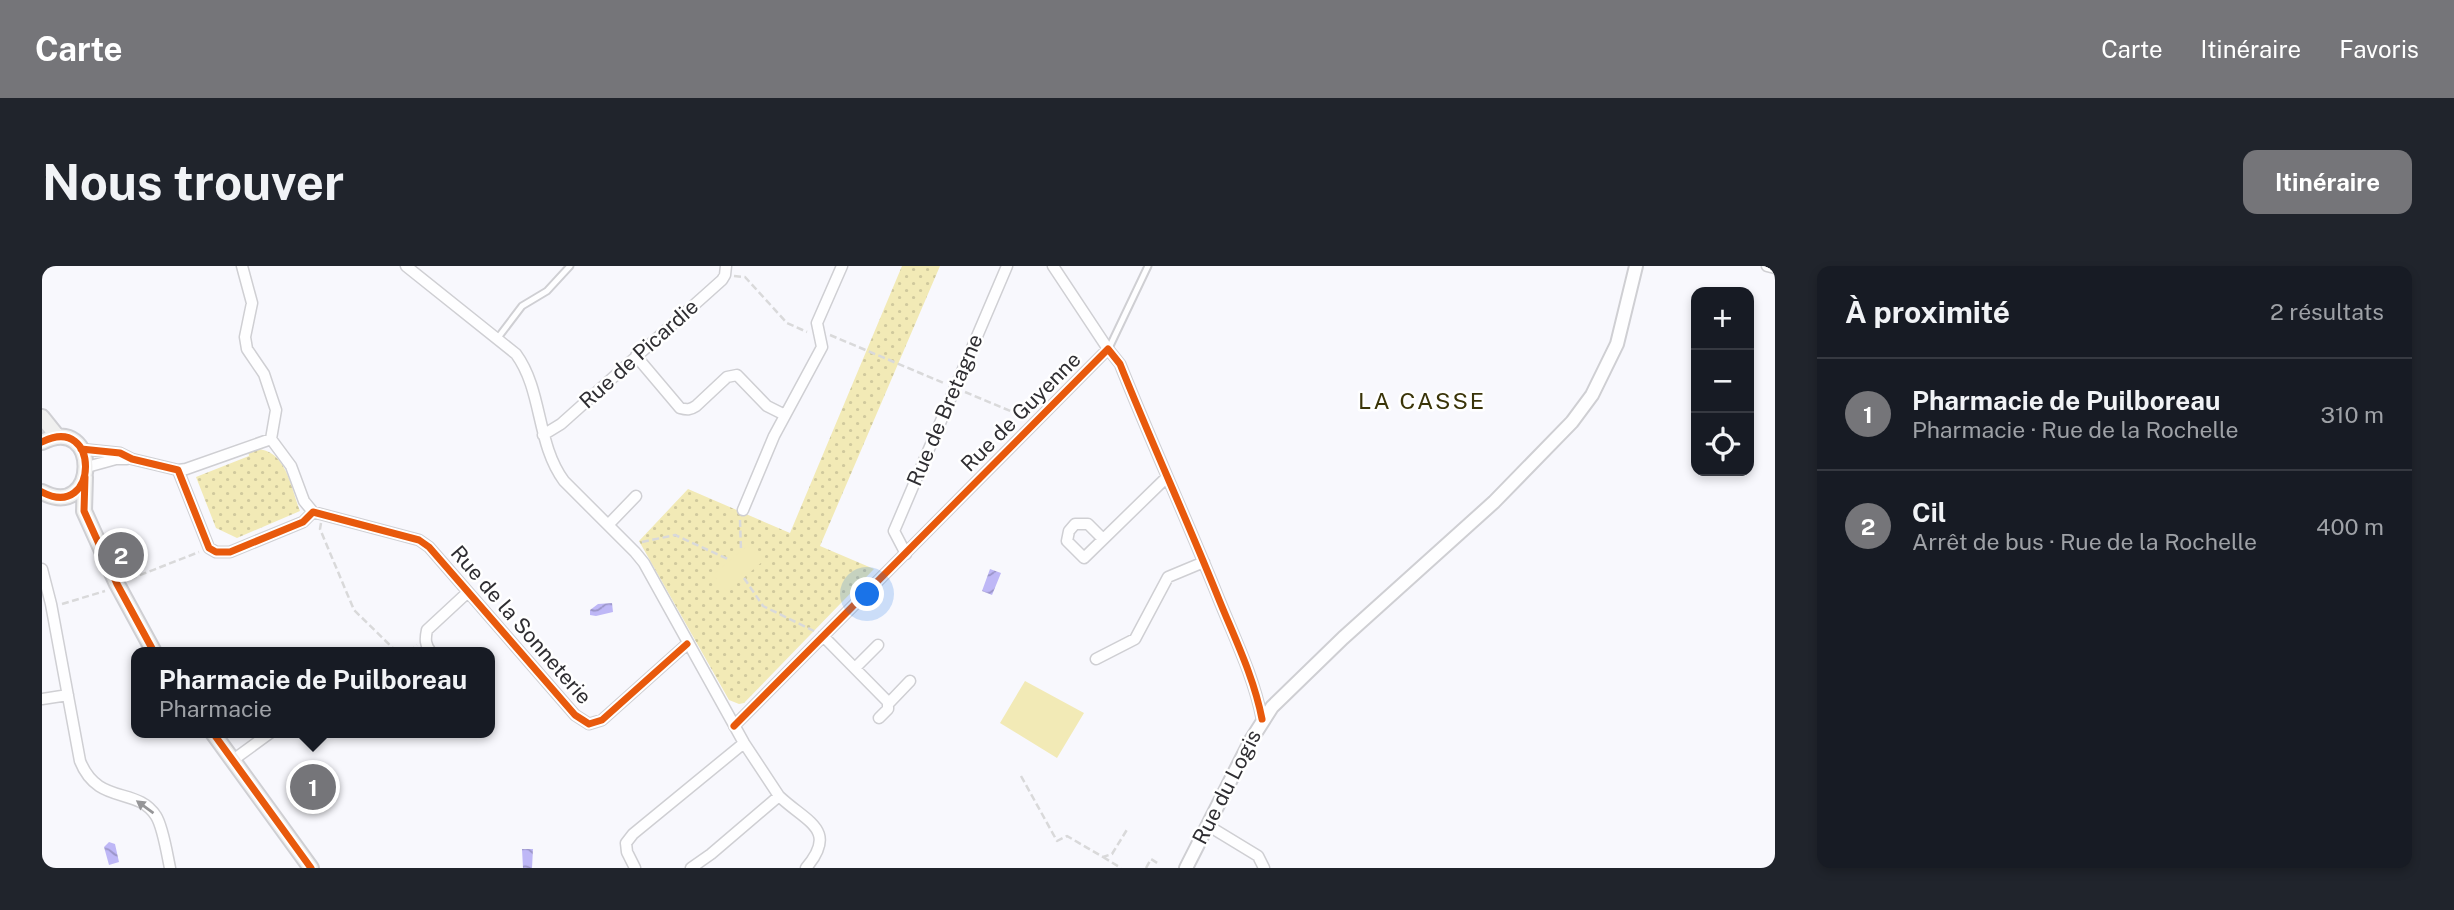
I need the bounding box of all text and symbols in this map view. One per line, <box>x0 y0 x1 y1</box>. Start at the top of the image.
text: Carte <box>35 30 123 68</box>
text: Carte <box>2101 35 2163 63</box>
text: Itinéraire <box>2201 35 2301 63</box>
text: Favoris <box>2339 35 2419 63</box>
button: Itinéraire <box>2243 150 2412 214</box>
text: Nous trouver <box>42 153 344 211</box>
map controls <box>1691 287 1754 476</box>
button: + <box>1691 287 1754 350</box>
street label: Rue de Picardie <box>574 294 703 414</box>
text: À proximité <box>1845 294 2010 330</box>
text: 2 résultats <box>2270 298 2384 325</box>
street label: Rue de Bretagne <box>901 330 988 489</box>
street label: Rue de Guyenne <box>956 347 1086 477</box>
button: − <box>1691 350 1754 413</box>
text: Pharmacie de Puilboreau <box>1912 385 2220 416</box>
district label: LA CASSE <box>1358 387 1486 414</box>
text: 1 <box>1863 401 1873 428</box>
text: 310 m <box>2321 401 2384 428</box>
button: locate <box>1691 413 1754 476</box>
text: Pharmacie · Rue de la Rochelle <box>1912 416 2238 443</box>
text: Cil <box>1912 497 1946 528</box>
text: 2 <box>1861 513 1875 540</box>
text: 400 m <box>2316 513 2384 540</box>
text: Arrêt de bus · Rue de la Rochelle <box>1912 528 2257 555</box>
pin: 2 <box>98 529 144 581</box>
street label: Rue de la Sonneterie <box>446 540 597 709</box>
your location <box>850 577 884 611</box>
popup <box>131 647 495 738</box>
text: Pharmacie de Puilboreau <box>159 664 467 695</box>
text: Pharmacie <box>159 695 272 722</box>
street label: Rue du Logis <box>1187 725 1266 848</box>
pin: 1 <box>290 761 336 813</box>
one-way arrow <box>136 801 154 815</box>

